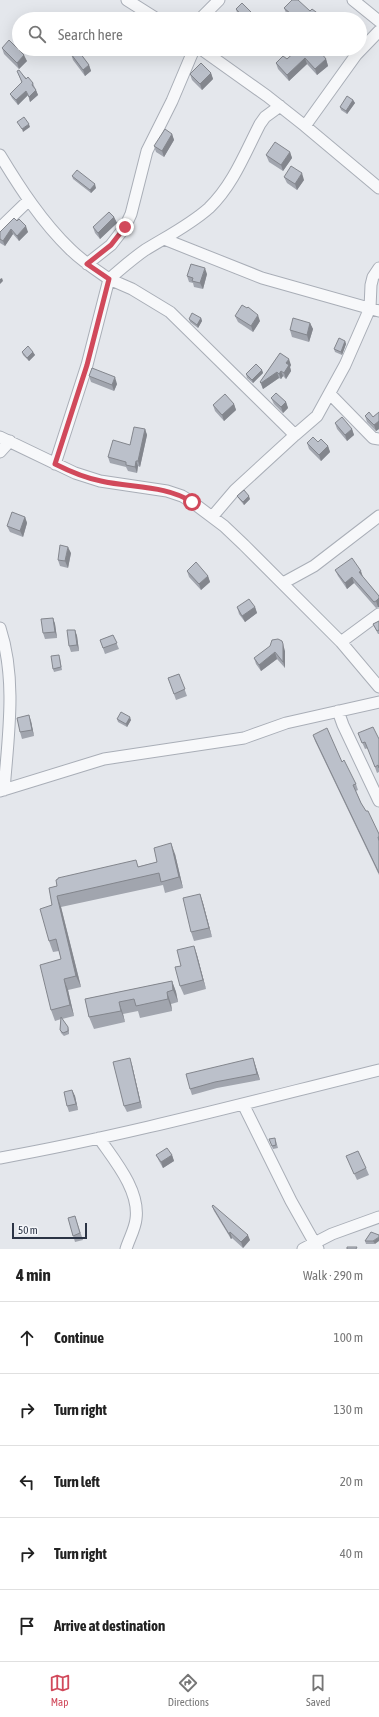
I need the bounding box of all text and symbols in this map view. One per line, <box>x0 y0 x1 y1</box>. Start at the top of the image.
search box <box>12 12 367 56</box>
icon: search <box>26 23 48 45</box>
text: Search here <box>58 26 123 43</box>
route end <box>116 218 134 236</box>
route start <box>183 493 201 511</box>
scale bar <box>12 1221 87 1240</box>
text: 50 m <box>18 1224 38 1236</box>
text: 4 min <box>16 1265 51 1285</box>
text: Walk · 290 m <box>303 1268 363 1283</box>
icon: ahead <box>16 1327 38 1349</box>
text: Continue <box>54 1329 104 1346</box>
text: 100 m <box>334 1330 363 1345</box>
icon: right <box>16 1399 38 1421</box>
text: Turn right <box>54 1401 107 1418</box>
text: 130 m <box>334 1402 363 1417</box>
icon: left <box>16 1471 38 1493</box>
text: Turn left <box>54 1473 100 1490</box>
text: 20 m <box>340 1474 363 1489</box>
icon: right <box>16 1543 38 1565</box>
text: Turn right <box>54 1545 107 1562</box>
text: 40 m <box>340 1546 363 1561</box>
icon: arrive <box>16 1615 38 1637</box>
text: Arrive at destination <box>54 1617 165 1634</box>
tab: Map <box>49 1672 71 1708</box>
tab: Directions <box>168 1672 209 1708</box>
tab: Saved <box>306 1672 330 1708</box>

